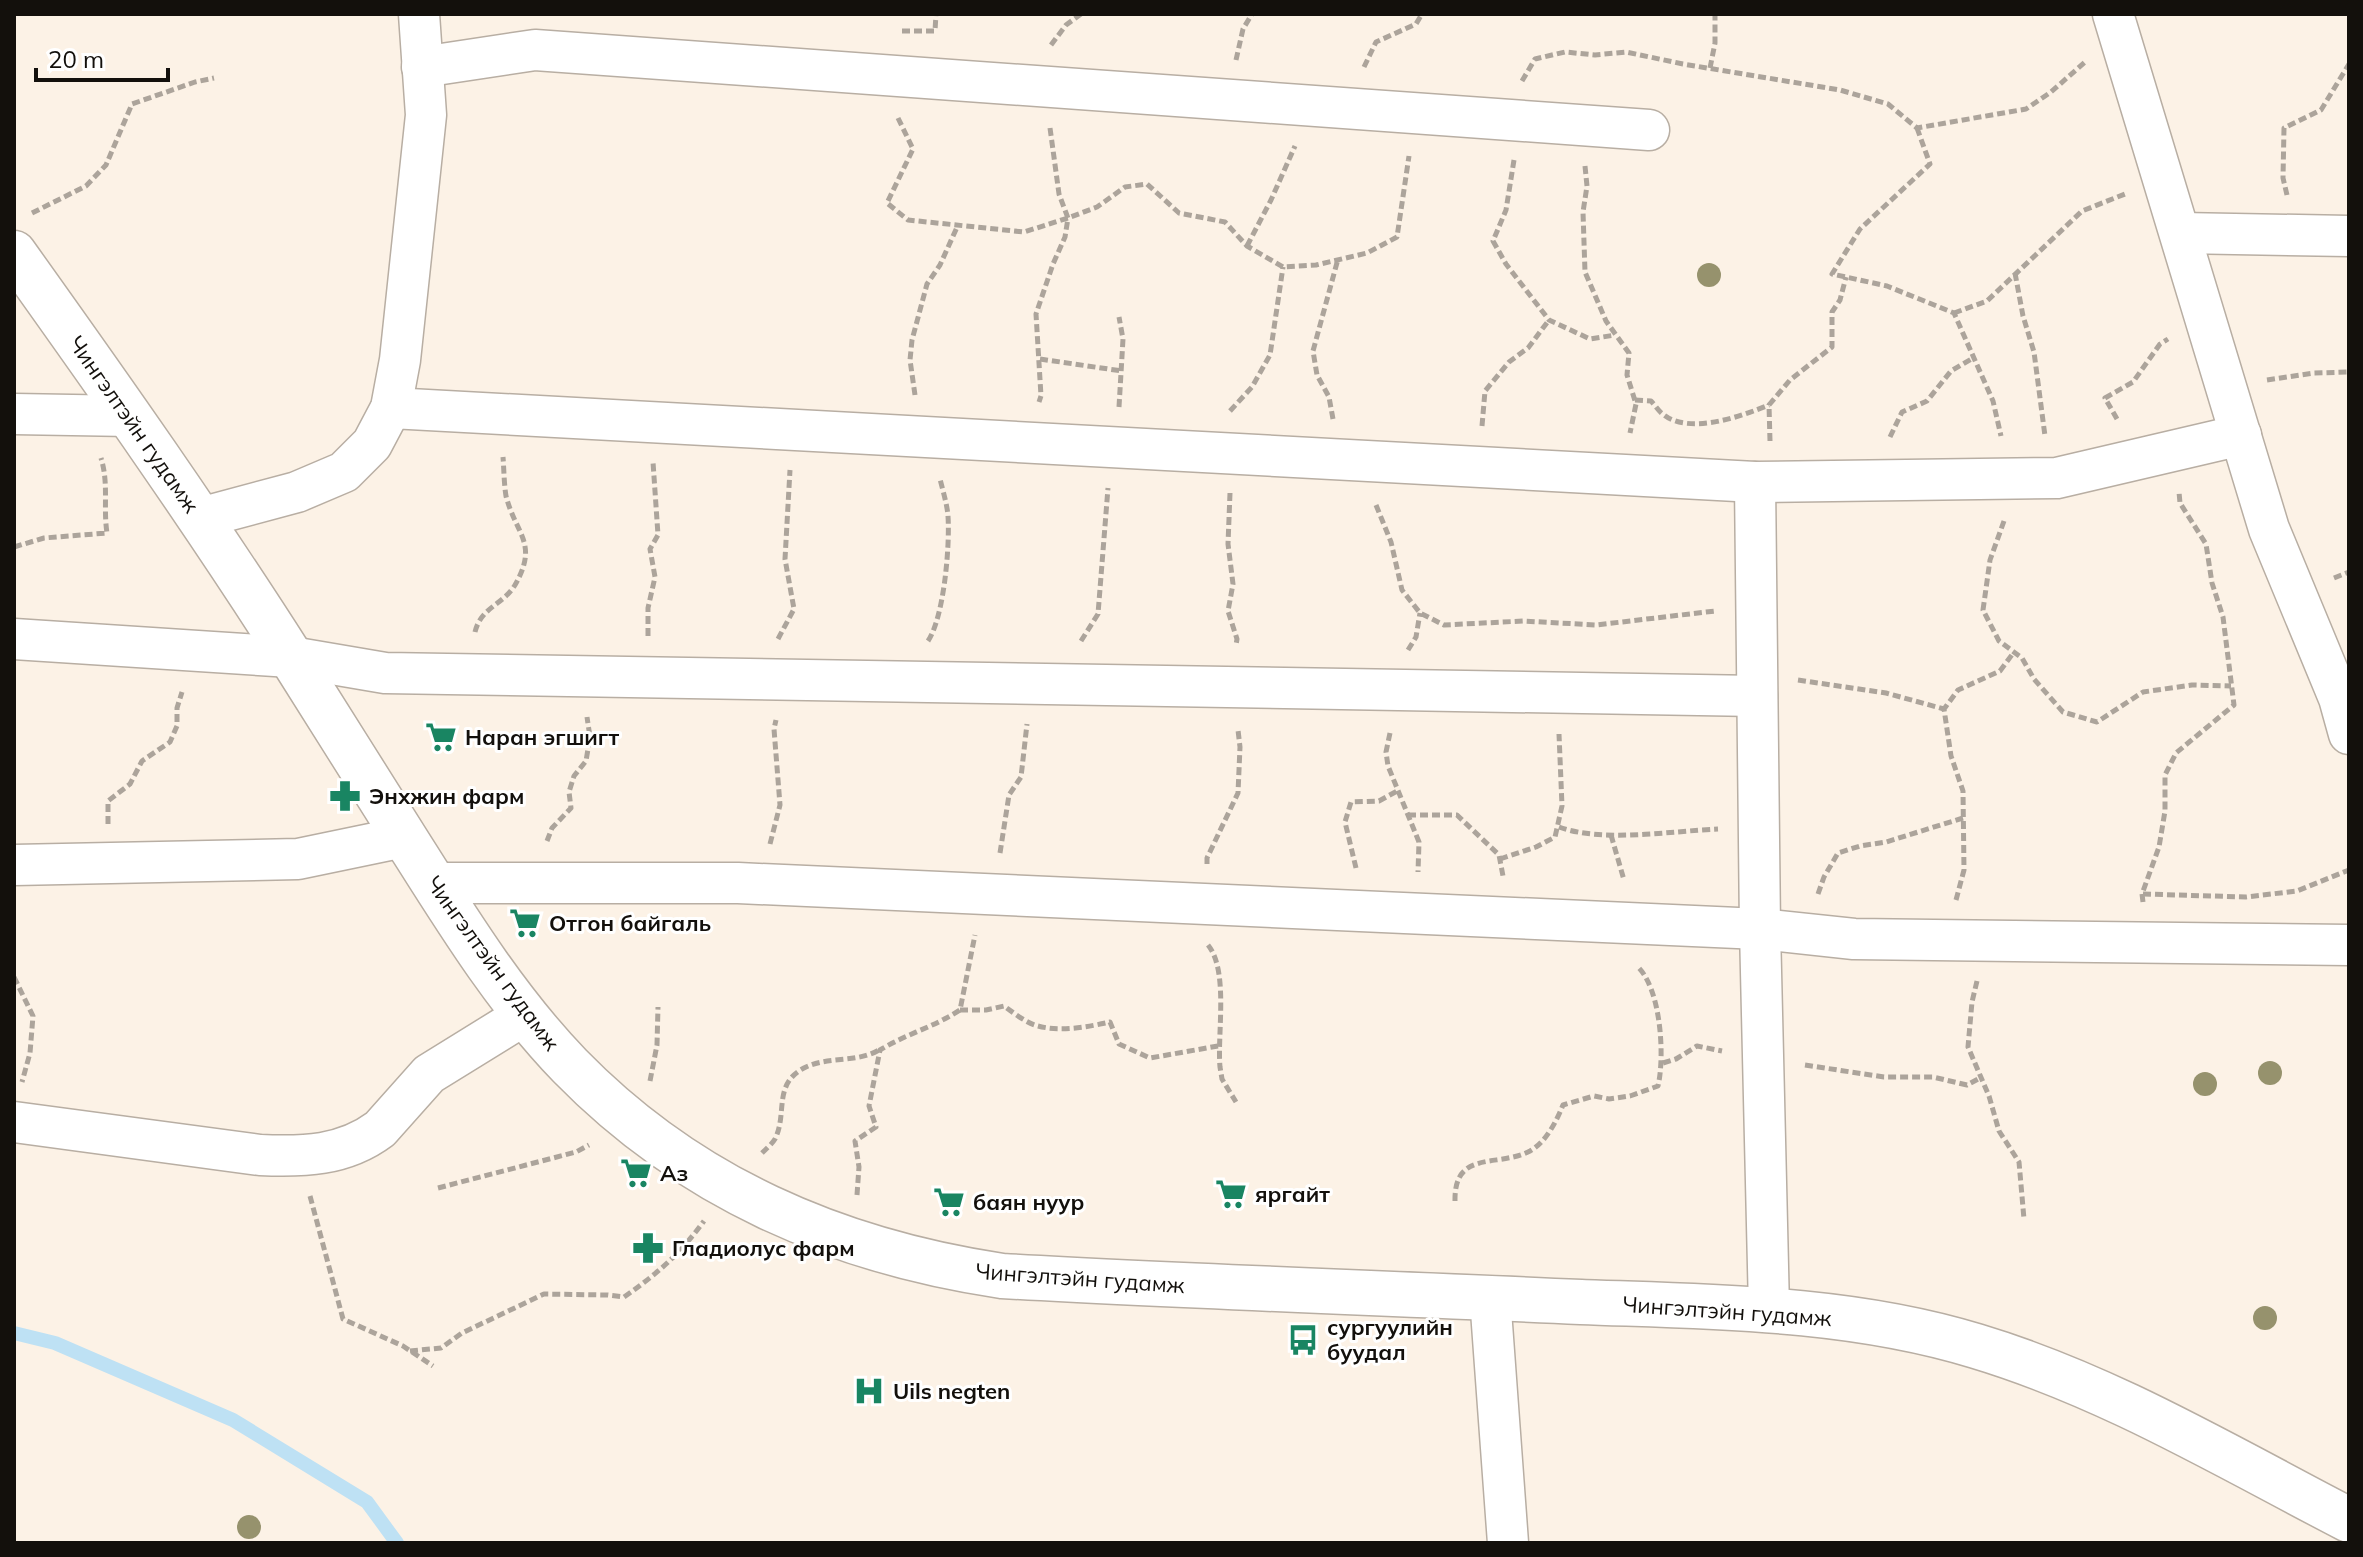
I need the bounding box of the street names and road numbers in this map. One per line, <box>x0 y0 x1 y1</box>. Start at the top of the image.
street label: Чингэлтэйн гудамж <box>62 330 206 518</box>
street label: Чингэлтэйн гудамж <box>420 870 566 1056</box>
street label: Чингэлтэйн гудамж <box>974 1257 1186 1299</box>
street label: Чингэлтэйн гудамж <box>1621 1290 1833 1332</box>

